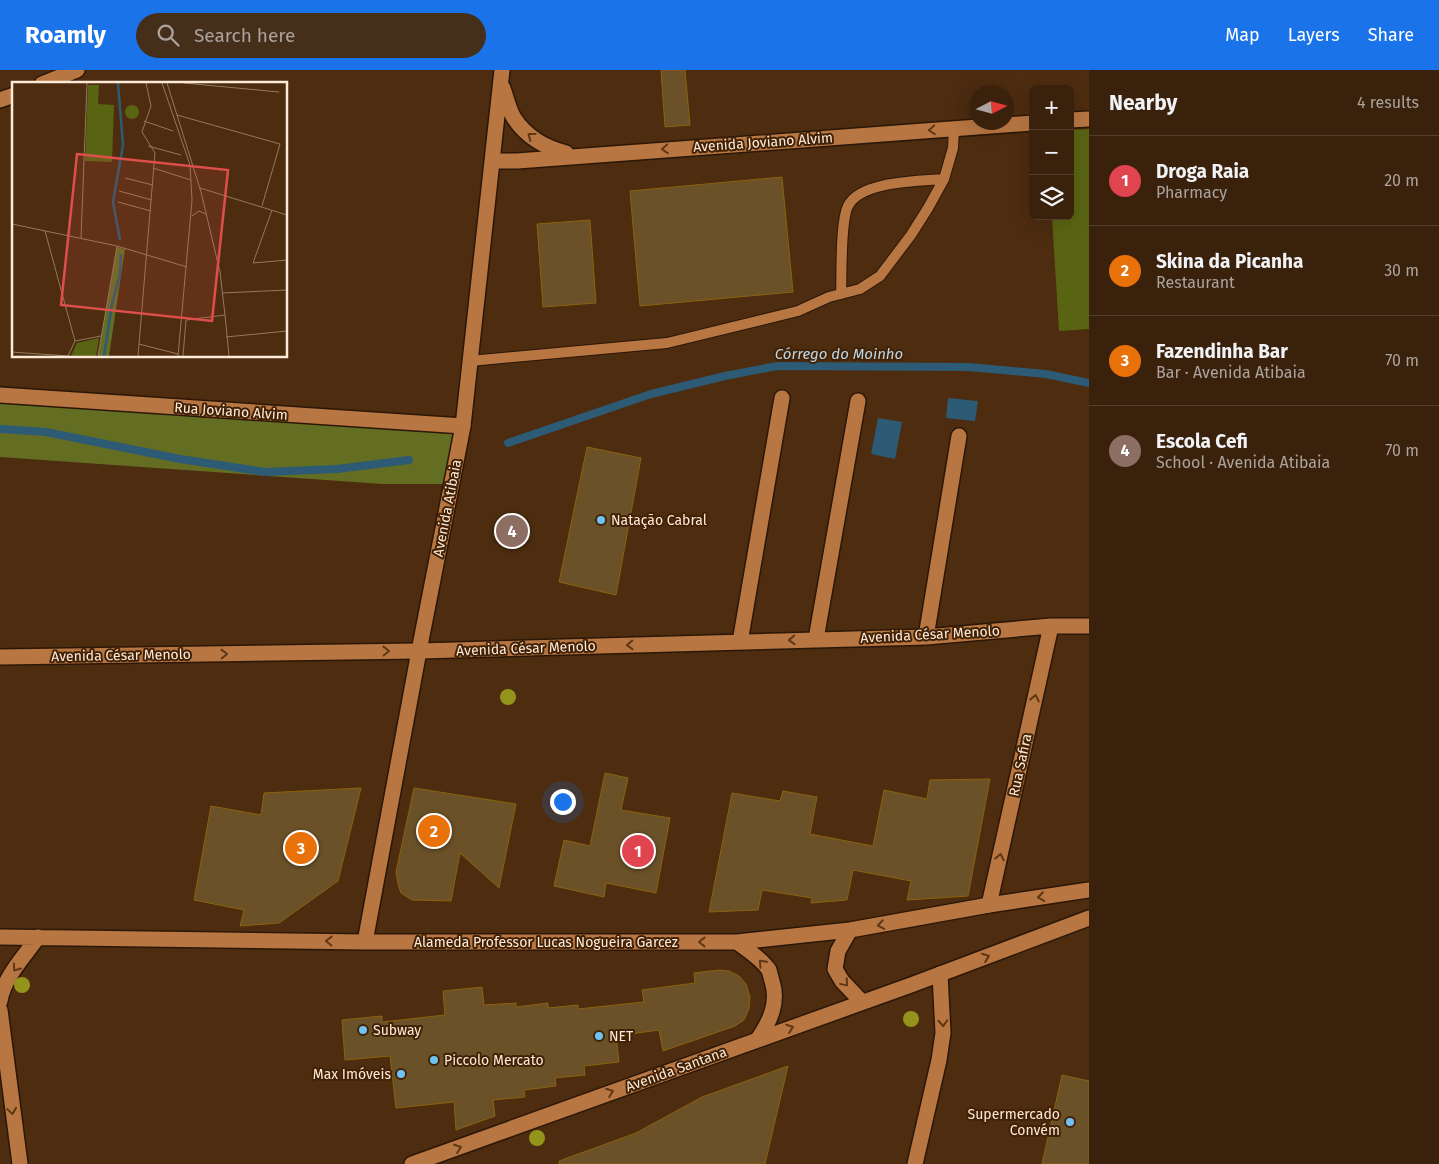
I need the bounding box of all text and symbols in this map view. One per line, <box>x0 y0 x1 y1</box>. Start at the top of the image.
search box <box>136 13 486 58</box>
text: Roamly <box>25 21 106 49</box>
icon: search <box>154 21 182 49</box>
text: Search here <box>194 24 295 47</box>
text: Map <box>1225 24 1260 46</box>
text: Layers <box>1288 24 1340 46</box>
text: Share <box>1368 24 1414 46</box>
inset map <box>12 82 288 358</box>
north arrow <box>969 85 1014 130</box>
map controls <box>1029 85 1074 220</box>
button: + <box>1029 85 1074 130</box>
text: Nearby <box>1109 90 1177 116</box>
text: 4 results <box>1357 93 1419 112</box>
one-way arrow <box>927 124 935 135</box>
street label: Avenida Joviano Alvim <box>693 129 834 156</box>
button: − <box>1029 130 1074 175</box>
one-way arrow <box>527 133 537 142</box>
one-way arrow <box>661 144 669 155</box>
text: Droga Raia <box>1156 160 1249 183</box>
text: 1 <box>1121 171 1129 190</box>
text: 20 m <box>1384 171 1419 190</box>
button: layers <box>1029 175 1074 220</box>
text: Pharmacy <box>1156 183 1227 202</box>
text: Skina da Picanha <box>1156 250 1303 273</box>
text: 2 <box>1121 261 1129 280</box>
text: 30 m <box>1384 261 1419 280</box>
text: Restaurant <box>1156 273 1235 292</box>
text: Fazendinha Bar <box>1156 340 1288 363</box>
water label: Córrego do Moinho <box>775 345 903 363</box>
text: 3 <box>1121 351 1129 370</box>
text: 70 m <box>1385 351 1419 370</box>
text: Bar · Avenida Atibaia <box>1156 363 1306 382</box>
street label: Rua Joviano Alvim <box>174 399 288 424</box>
text: Escola Cefi <box>1156 430 1248 453</box>
text: 4 <box>1120 441 1130 460</box>
text: 70 m <box>1385 441 1419 460</box>
text: School · Avenida Atibaia <box>1156 453 1330 472</box>
street label: Avenida Atibaia <box>430 458 465 558</box>
pin: 4 <box>496 512 528 550</box>
place label: Natação Cabral <box>611 512 707 529</box>
marker: Natação Cabral <box>595 514 607 526</box>
street label: Avenida César Menolo <box>860 622 1000 647</box>
one-way arrow <box>788 635 796 645</box>
street label: Avenida César Menolo <box>456 638 596 659</box>
one-way arrow <box>626 640 634 650</box>
street label: Avenida César Menolo <box>51 646 191 665</box>
one-way arrow <box>382 646 390 657</box>
one-way arrow <box>220 649 228 659</box>
one-way arrow <box>1029 694 1040 703</box>
street label: Rua Safira <box>1006 732 1035 798</box>
your location <box>550 789 576 815</box>
pin: 2 <box>418 812 450 850</box>
pin: 3 <box>285 829 317 867</box>
pin: 1 <box>622 832 654 870</box>
one-way arrow <box>994 853 1005 862</box>
one-way arrow <box>1036 892 1045 902</box>
one-way arrow <box>876 919 885 929</box>
street label: Alameda Professor Lucas Nogueira Garcez <box>414 934 678 951</box>
one-way arrow <box>325 936 333 947</box>
one-way arrow <box>697 937 705 947</box>
one-way arrow <box>981 953 990 963</box>
one-way arrow <box>759 960 768 969</box>
one-way arrow <box>13 962 22 971</box>
one-way arrow <box>840 978 849 987</box>
one-way arrow <box>937 1019 948 1027</box>
place label: Subway <box>373 1022 421 1039</box>
marker: Subway <box>357 1024 369 1036</box>
one-way arrow <box>785 1024 793 1034</box>
place label: NET <box>609 1028 634 1045</box>
marker: NET <box>593 1030 605 1042</box>
street label: Avenida Santana <box>623 1043 729 1096</box>
place label: Piccolo Mercato <box>444 1052 544 1069</box>
marker: Piccolo Mercato <box>428 1054 440 1066</box>
place label: Max Imóveis <box>313 1066 391 1083</box>
marker: Max Imóveis <box>395 1068 407 1080</box>
one-way arrow <box>606 1088 614 1098</box>
place label: Supermercado Convém <box>968 1106 1060 1139</box>
one-way arrow <box>6 1107 17 1115</box>
marker: Supermercado Convém <box>1064 1116 1076 1128</box>
one-way arrow <box>453 1144 461 1154</box>

